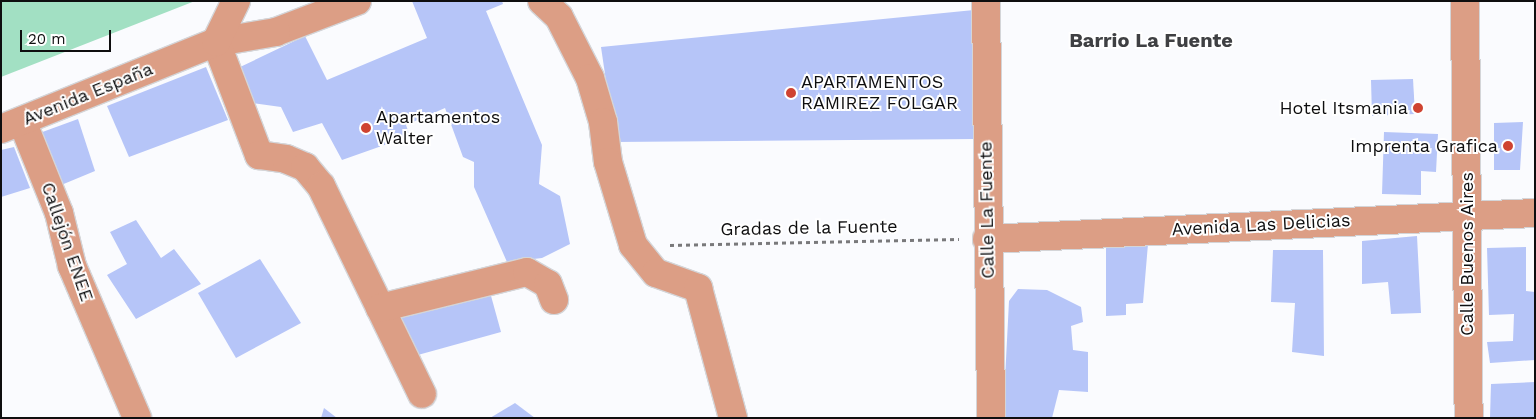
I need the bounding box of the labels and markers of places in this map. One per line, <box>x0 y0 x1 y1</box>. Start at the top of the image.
place label: APARTAMENTOS RAMIREZ FOLGAR <box>801 72 958 115</box>
marker: APARTAMENTOS RAMIREZ FOLGAR <box>785 87 797 99</box>
place label: Hotel Itsmania <box>1279 97 1408 119</box>
marker: Hotel Itsmania <box>1412 102 1424 114</box>
place label: Apartamentos Walter <box>376 107 500 150</box>
marker: Apartamentos Walter <box>360 122 372 134</box>
place label: Imprenta Grafica <box>1350 135 1498 157</box>
marker: Imprenta Grafica <box>1502 140 1514 152</box>

